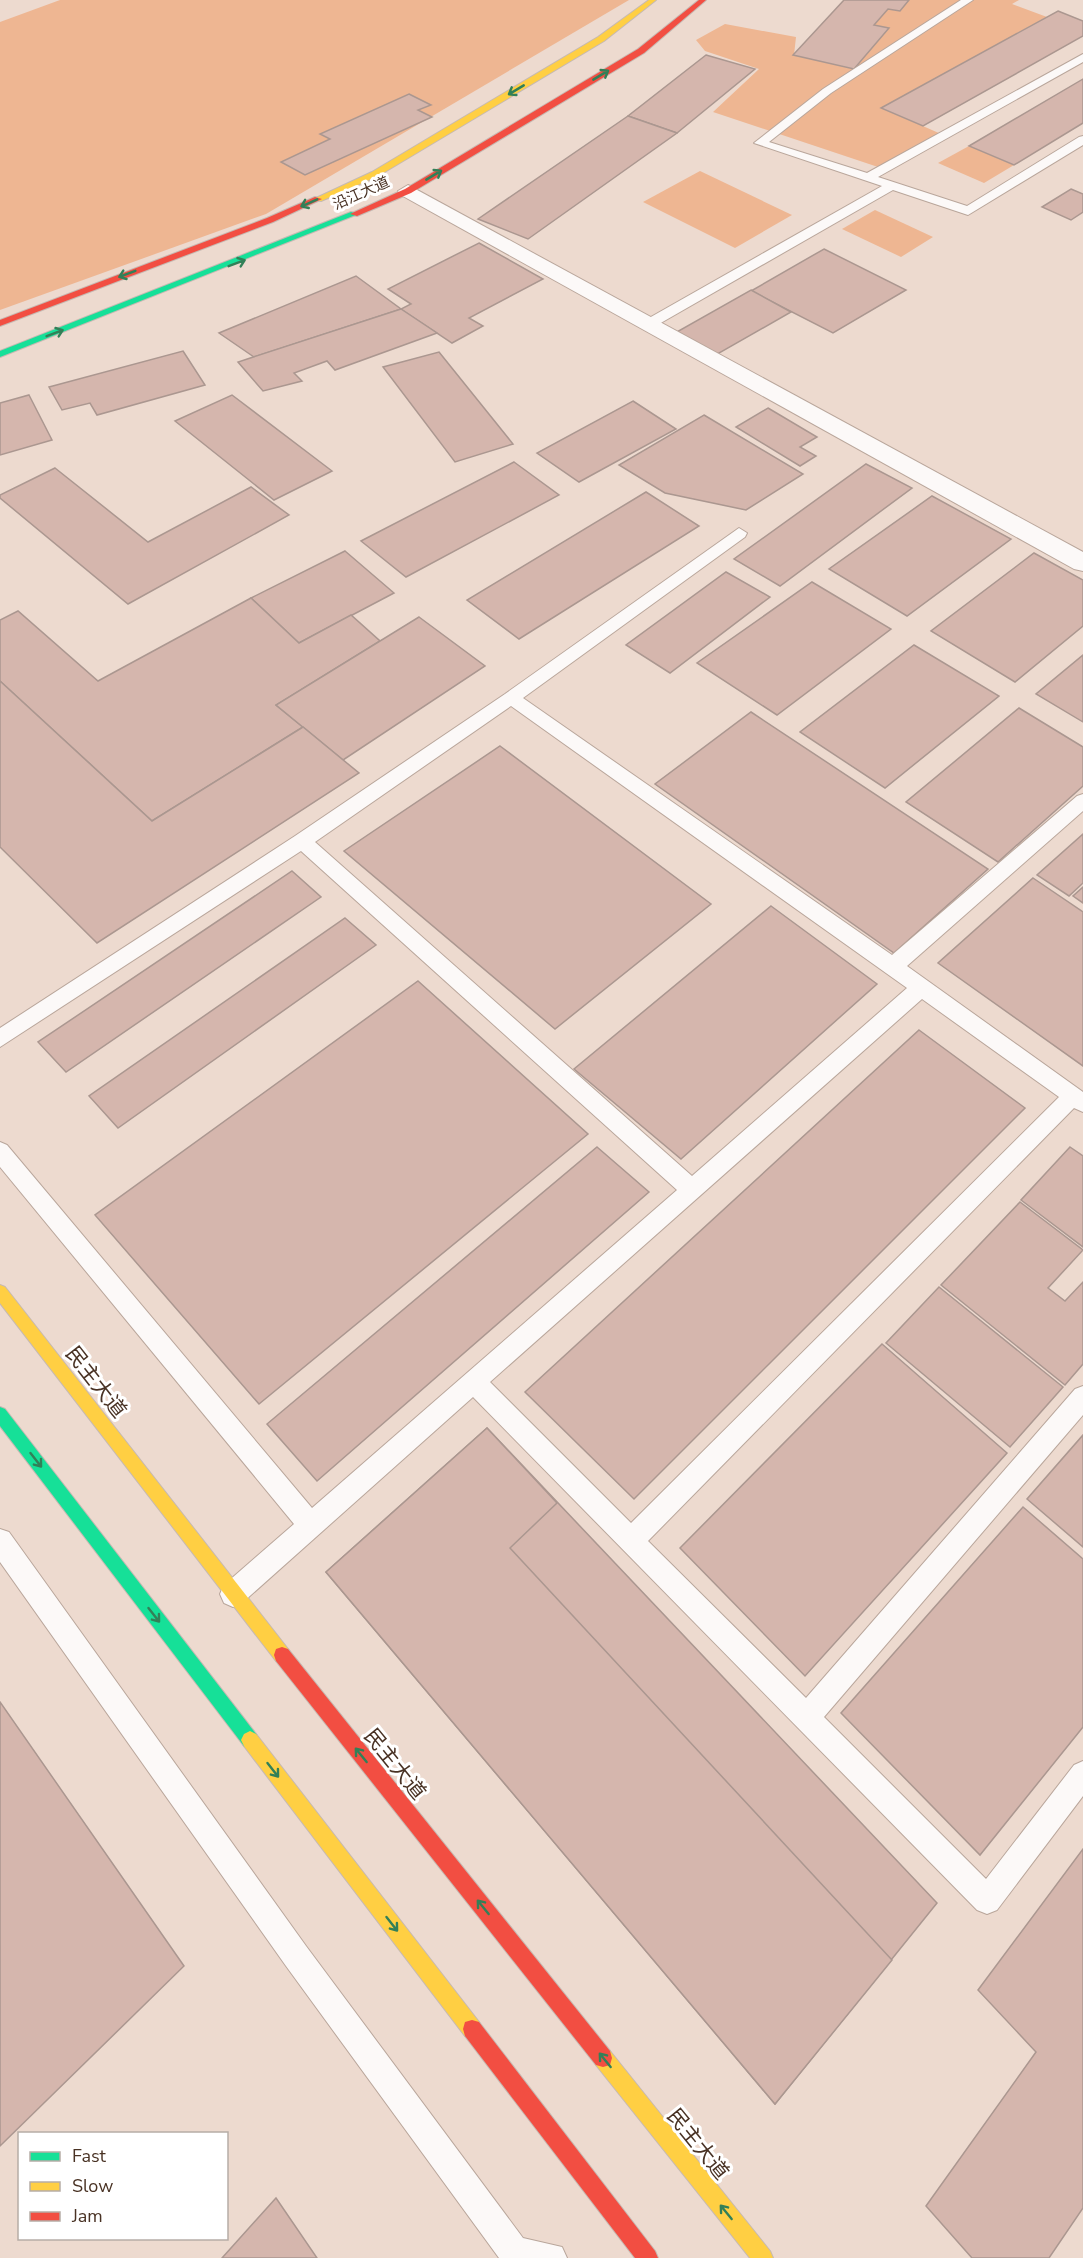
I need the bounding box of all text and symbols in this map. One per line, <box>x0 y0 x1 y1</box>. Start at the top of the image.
one-way arrow <box>592 69 609 81</box>
one-way arrow <box>508 84 525 96</box>
one-way arrow <box>425 169 442 181</box>
street label: 沿江大道 <box>330 172 392 214</box>
one-way arrow <box>300 198 318 209</box>
one-way arrow <box>227 257 245 268</box>
one-way arrow <box>118 270 137 281</box>
one-way arrow <box>45 327 63 338</box>
street label: 民主大道 <box>59 1340 133 1424</box>
one-way arrow <box>29 1452 42 1468</box>
one-way arrow <box>148 1607 161 1623</box>
street label: 民主大道 <box>358 1723 432 1805</box>
one-way arrow <box>355 1747 368 1763</box>
one-way arrow <box>267 1761 279 1777</box>
one-way arrow <box>476 1900 490 1915</box>
one-way arrow <box>385 1916 398 1932</box>
one-way arrow <box>598 2052 611 2068</box>
street label: 民主大道 <box>661 2103 735 2185</box>
legend <box>18 2132 228 2240</box>
text: Fast <box>72 2144 107 2168</box>
text: Slow <box>72 2174 113 2198</box>
text: Jam <box>71 2204 103 2228</box>
one-way arrow <box>720 2204 733 2220</box>

